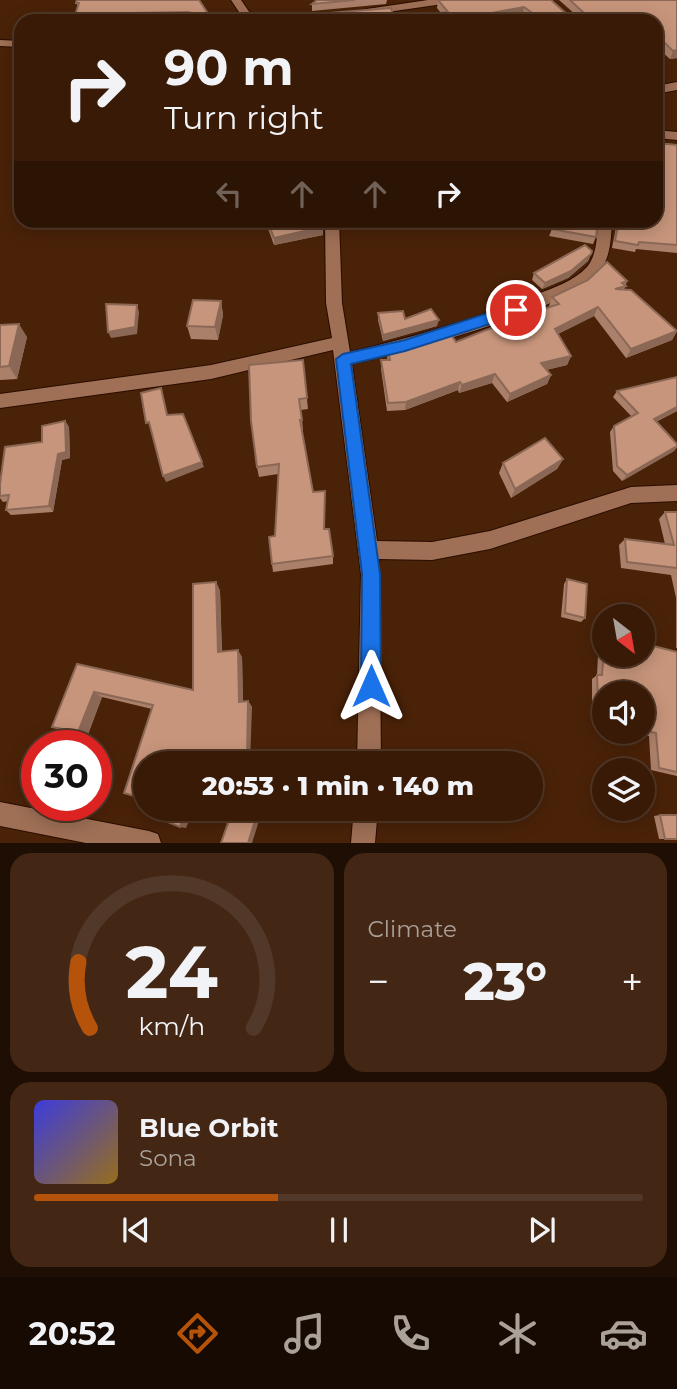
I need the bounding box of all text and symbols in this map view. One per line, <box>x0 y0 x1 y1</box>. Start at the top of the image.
text: 90 m <box>164 38 294 97</box>
icon: right <box>49 42 140 133</box>
text: Turn right <box>164 98 324 137</box>
icon: left <box>210 175 248 213</box>
icon: ahead <box>283 175 321 213</box>
icon: ahead <box>356 175 394 213</box>
icon: right <box>429 175 467 213</box>
pin <box>486 280 546 340</box>
icon: arrive <box>497 291 535 329</box>
north arrow <box>592 604 654 667</box>
map controls <box>592 604 655 821</box>
position arrow <box>334 649 408 723</box>
button: sound <box>592 681 655 744</box>
speed limit sign: 30 <box>21 730 112 821</box>
button: layers <box>592 758 655 821</box>
text: 20:53 · 1 min · 140 m <box>202 770 474 802</box>
text: Climate <box>368 915 457 943</box>
text: 24 <box>126 929 218 1017</box>
text: 23° <box>464 950 547 1013</box>
text: − <box>368 958 389 1005</box>
text: + <box>621 958 643 1005</box>
text: km/h <box>138 1011 205 1041</box>
text: Blue Orbit <box>139 1112 278 1144</box>
text: Sona <box>139 1144 197 1172</box>
icon: previous <box>117 1211 155 1249</box>
icon: pause <box>320 1211 358 1249</box>
icon: next <box>523 1211 561 1249</box>
icon: directions <box>173 1309 222 1358</box>
icon: music <box>280 1309 329 1358</box>
icon: phone <box>386 1309 435 1358</box>
icon: climate <box>493 1309 542 1358</box>
icon: car <box>599 1309 648 1358</box>
text: 20:52 <box>29 1314 116 1353</box>

